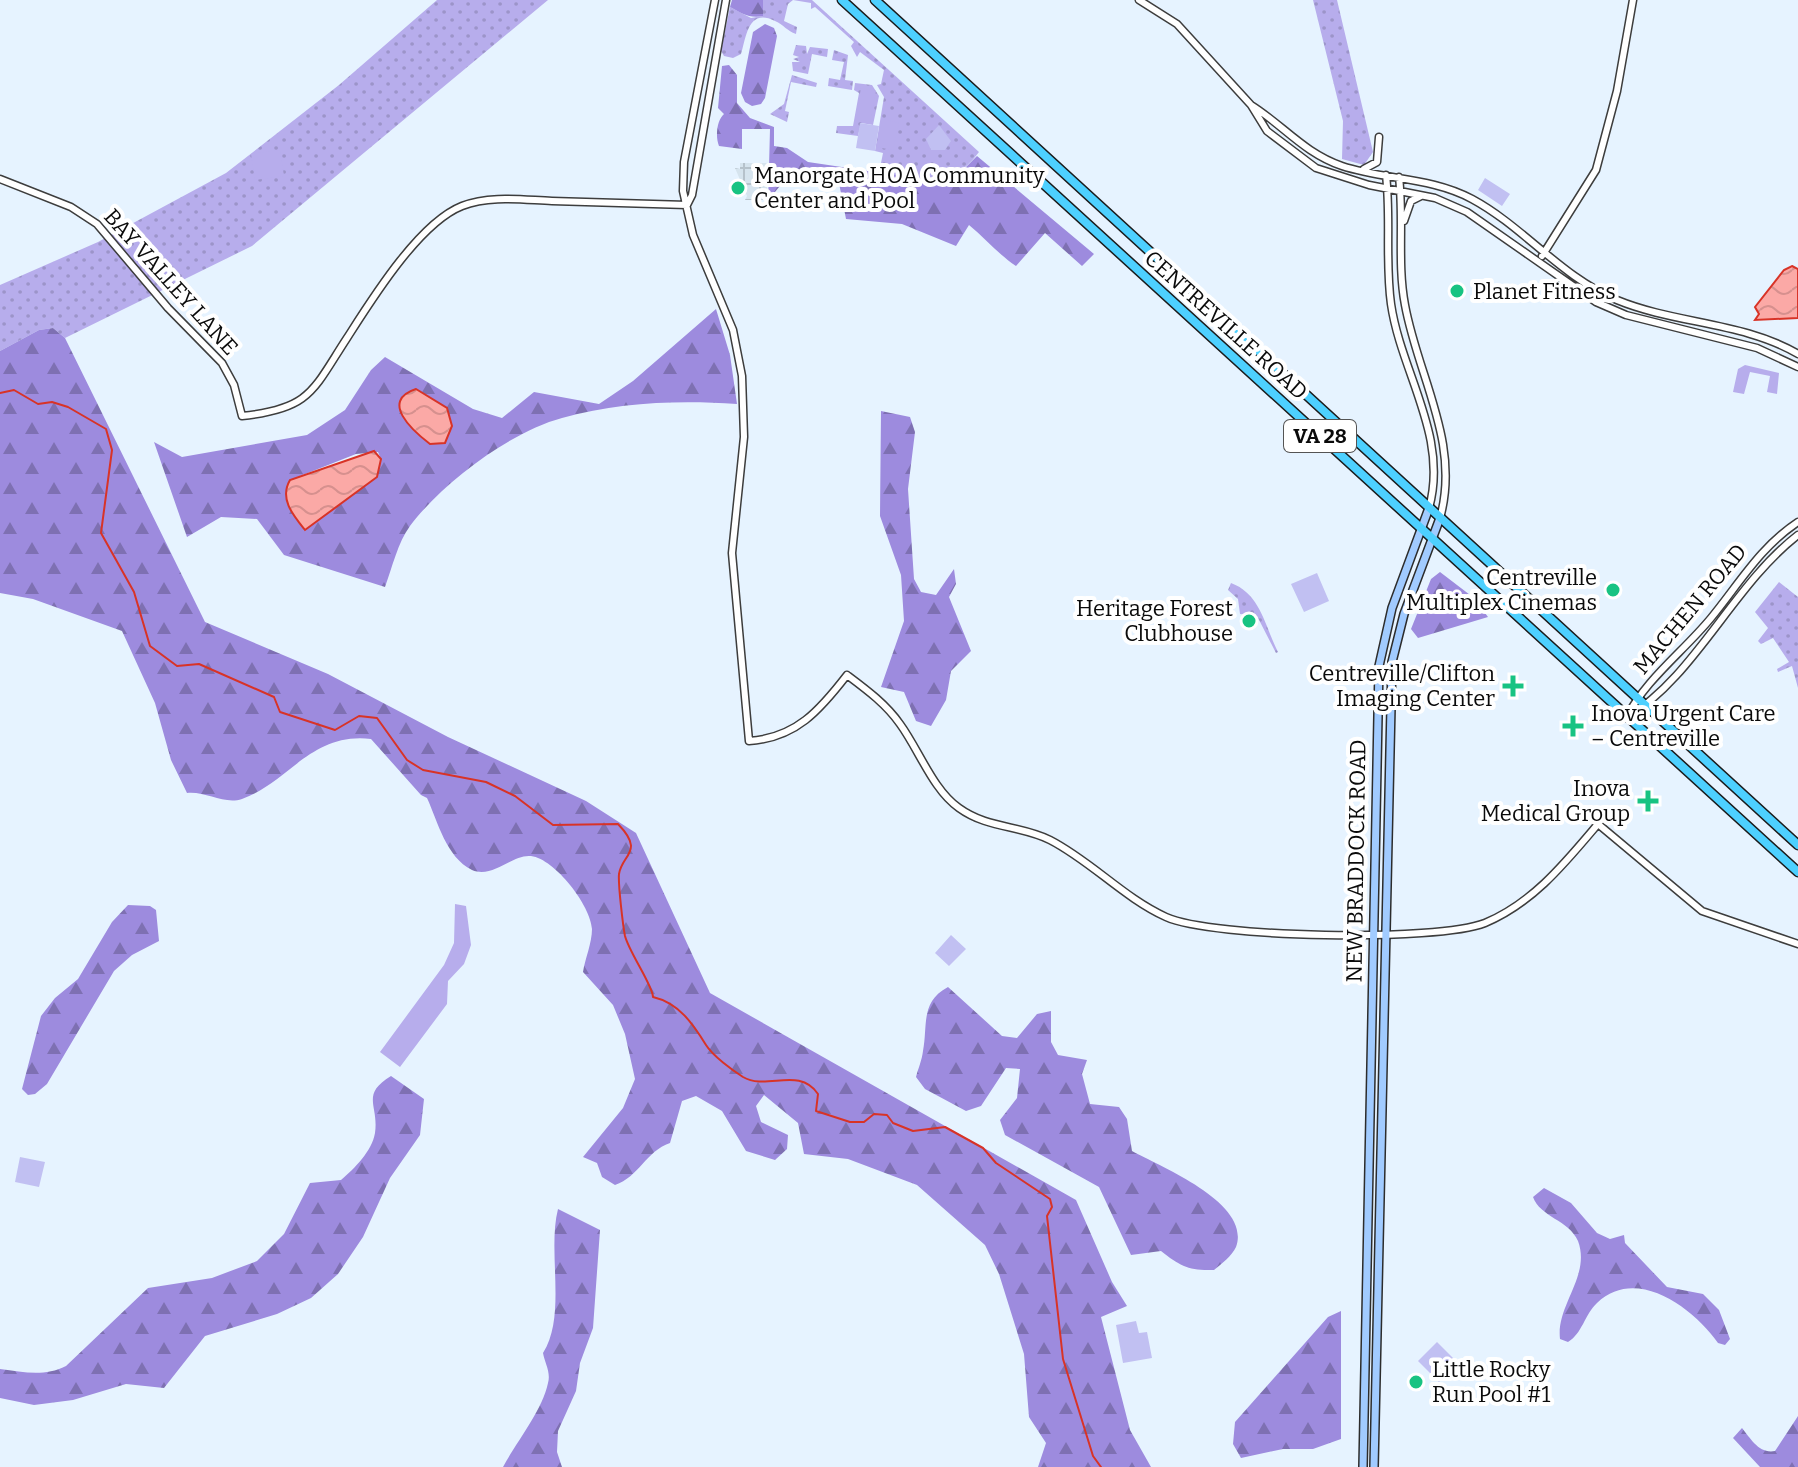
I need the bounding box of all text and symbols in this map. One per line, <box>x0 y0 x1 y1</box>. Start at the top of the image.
place label: Manorgate HOA Community Center and Pool <box>754 162 1045 214</box>
marker: Manorgate HOA Community Center and Pool <box>729 179 747 197</box>
street label: BAY VALLEY LANE <box>98 203 244 361</box>
street label: CENTREVILLE ROAD <box>1139 245 1313 405</box>
place label: Planet Fitness <box>1473 278 1616 305</box>
marker: Planet Fitness <box>1448 282 1466 300</box>
road number: VA 28 <box>1284 420 1356 452</box>
street label: MACHEN ROAD <box>1628 538 1752 680</box>
place label: Centreville Multiplex Cinemas <box>1406 564 1597 616</box>
marker: Centreville Multiplex Cinemas <box>1604 581 1622 599</box>
place label: Heritage Forest Clubhouse <box>1076 595 1233 647</box>
marker: Heritage Forest Clubhouse <box>1240 612 1258 630</box>
place label: Centreville/Clifton Imaging Center <box>1309 660 1495 712</box>
marker: Centreville/Clifton Imaging Center <box>1502 675 1524 697</box>
place label: Inova Urgent Care – Centreville <box>1591 700 1776 752</box>
marker: Inova Urgent Care – Centreville <box>1562 715 1584 737</box>
street label: NEW BRADDOCK ROAD <box>1340 739 1372 983</box>
place label: Inova Medical Group <box>1481 775 1630 827</box>
marker: Inova Medical Group <box>1637 790 1659 812</box>
place label: Little Rocky Run Pool #1 <box>1432 1356 1551 1408</box>
marker: Little Rocky Run Pool #1 <box>1407 1373 1425 1391</box>

